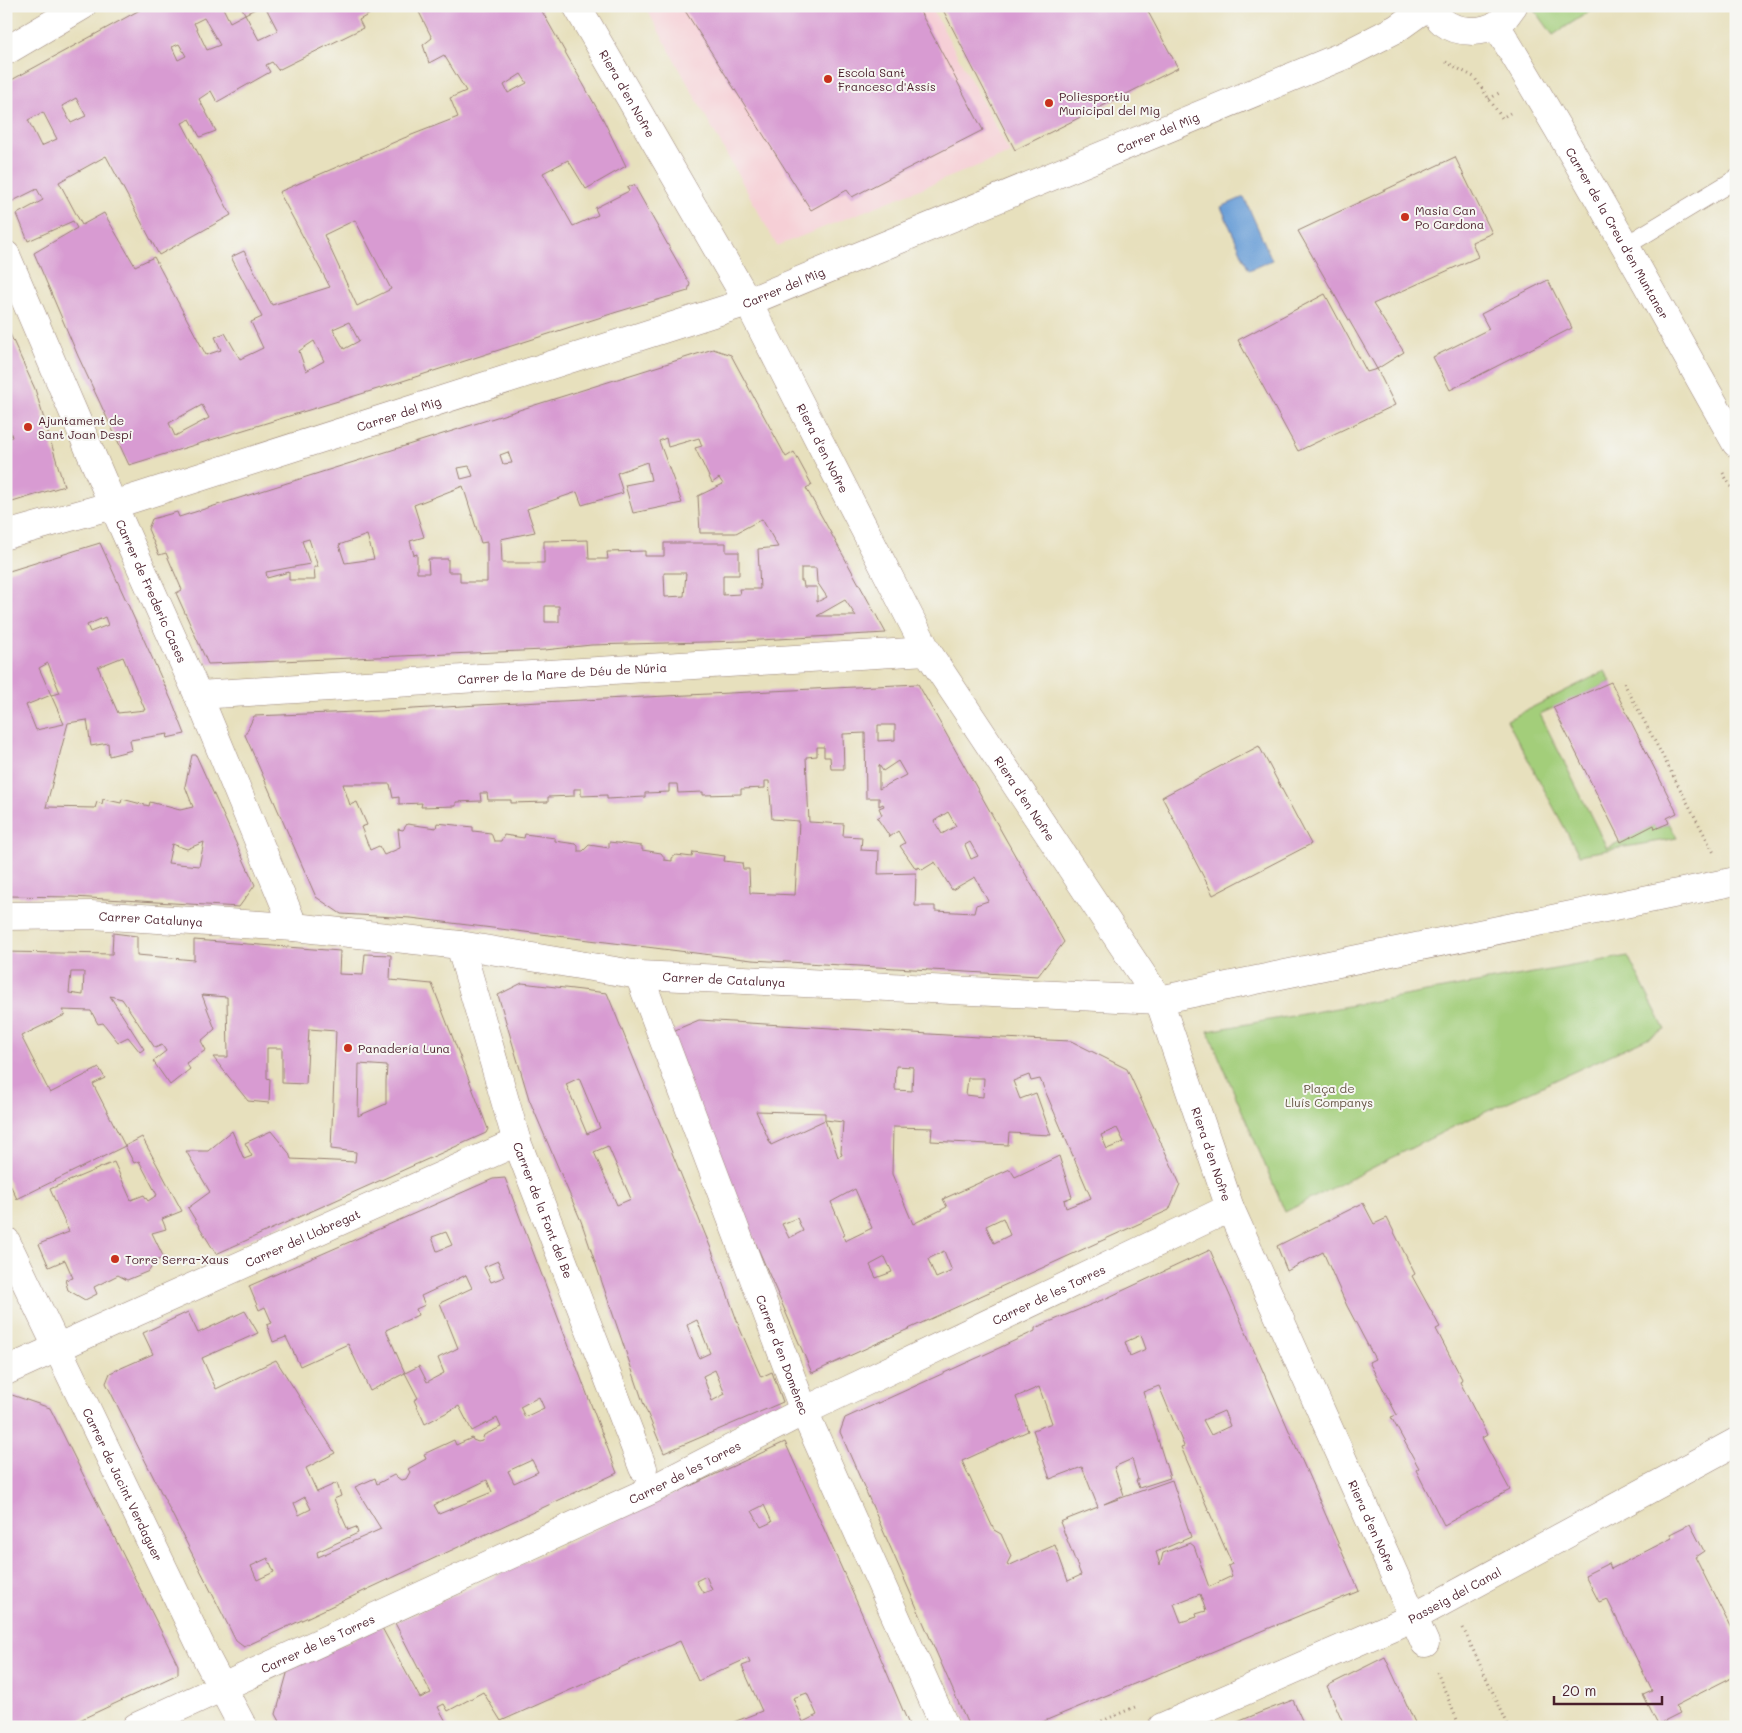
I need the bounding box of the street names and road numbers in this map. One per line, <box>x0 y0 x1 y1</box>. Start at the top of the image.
street label: Riera d'en Nofre <box>596 47 659 140</box>
street label: Carrer del Mig <box>1114 108 1201 157</box>
street label: Carrer de la Creu d'en Muntaner <box>1562 144 1673 322</box>
street label: Carrer del Mig <box>740 263 827 311</box>
street label: Carrer del Mig <box>354 393 443 435</box>
street label: Riera d'en Nofre <box>793 401 853 496</box>
street label: Carrer de Frederic Cases <box>112 517 191 665</box>
street label: Carrer de la Mare de Déu de Núria <box>457 659 667 687</box>
street label: Riera d'en Nofre <box>991 753 1059 844</box>
street label: Carrer Catalunya <box>98 907 203 930</box>
street label: Carrer de Catalunya <box>662 968 786 990</box>
street label: Riera d'en Nofre <box>1188 1105 1235 1203</box>
street label: Carrer de la Font del Be <box>510 1139 577 1281</box>
street label: Carrer del Llobregat <box>242 1205 363 1271</box>
street label: Carrer de les Torres <box>989 1261 1108 1328</box>
street label: Carrer d'en Domènec <box>753 1292 813 1417</box>
street label: Carrer de Jacint Verdaguer <box>79 1405 167 1564</box>
street label: Carrer de les Torres <box>626 1437 744 1507</box>
street label: Riera d'en Nofre <box>1345 1477 1400 1574</box>
street label: Passeig del Canal <box>1406 1563 1504 1627</box>
street label: Carrer de les Torres <box>258 1610 377 1676</box>

